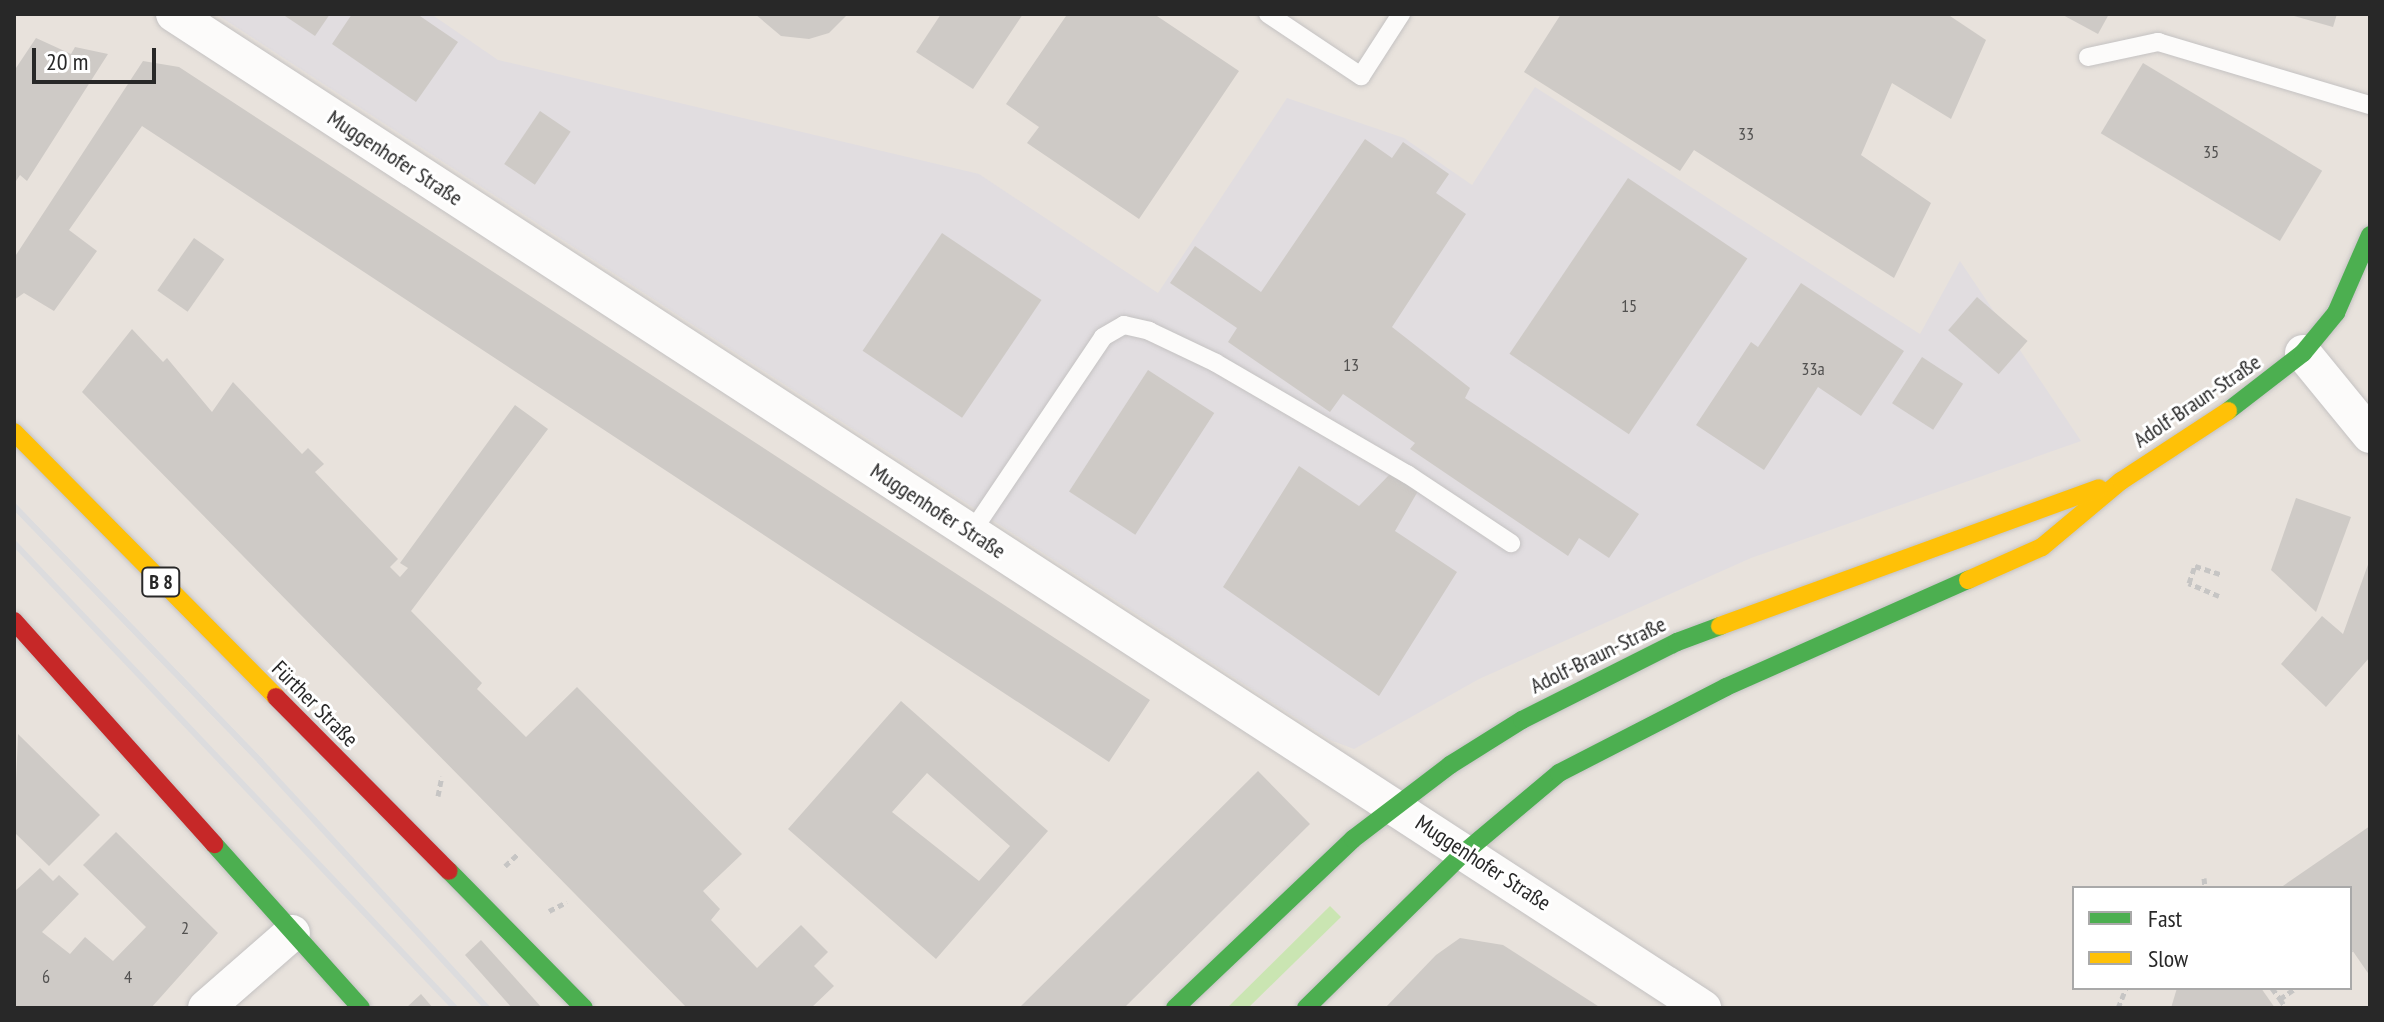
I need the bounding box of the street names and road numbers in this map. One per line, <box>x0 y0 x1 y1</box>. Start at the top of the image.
street label: Muggenhofer Straße <box>323 105 467 211</box>
street label: Adolf-Braun-Straße <box>2128 349 2266 453</box>
street label: Muggenhofer Straße <box>866 458 1010 564</box>
road number: B 8 <box>141 566 181 598</box>
street label: Adolf-Braun-Straße <box>1526 611 1670 699</box>
street label: Fürther Straße <box>266 655 364 753</box>
street label: Muggenhofer Straße <box>1411 810 1555 916</box>

